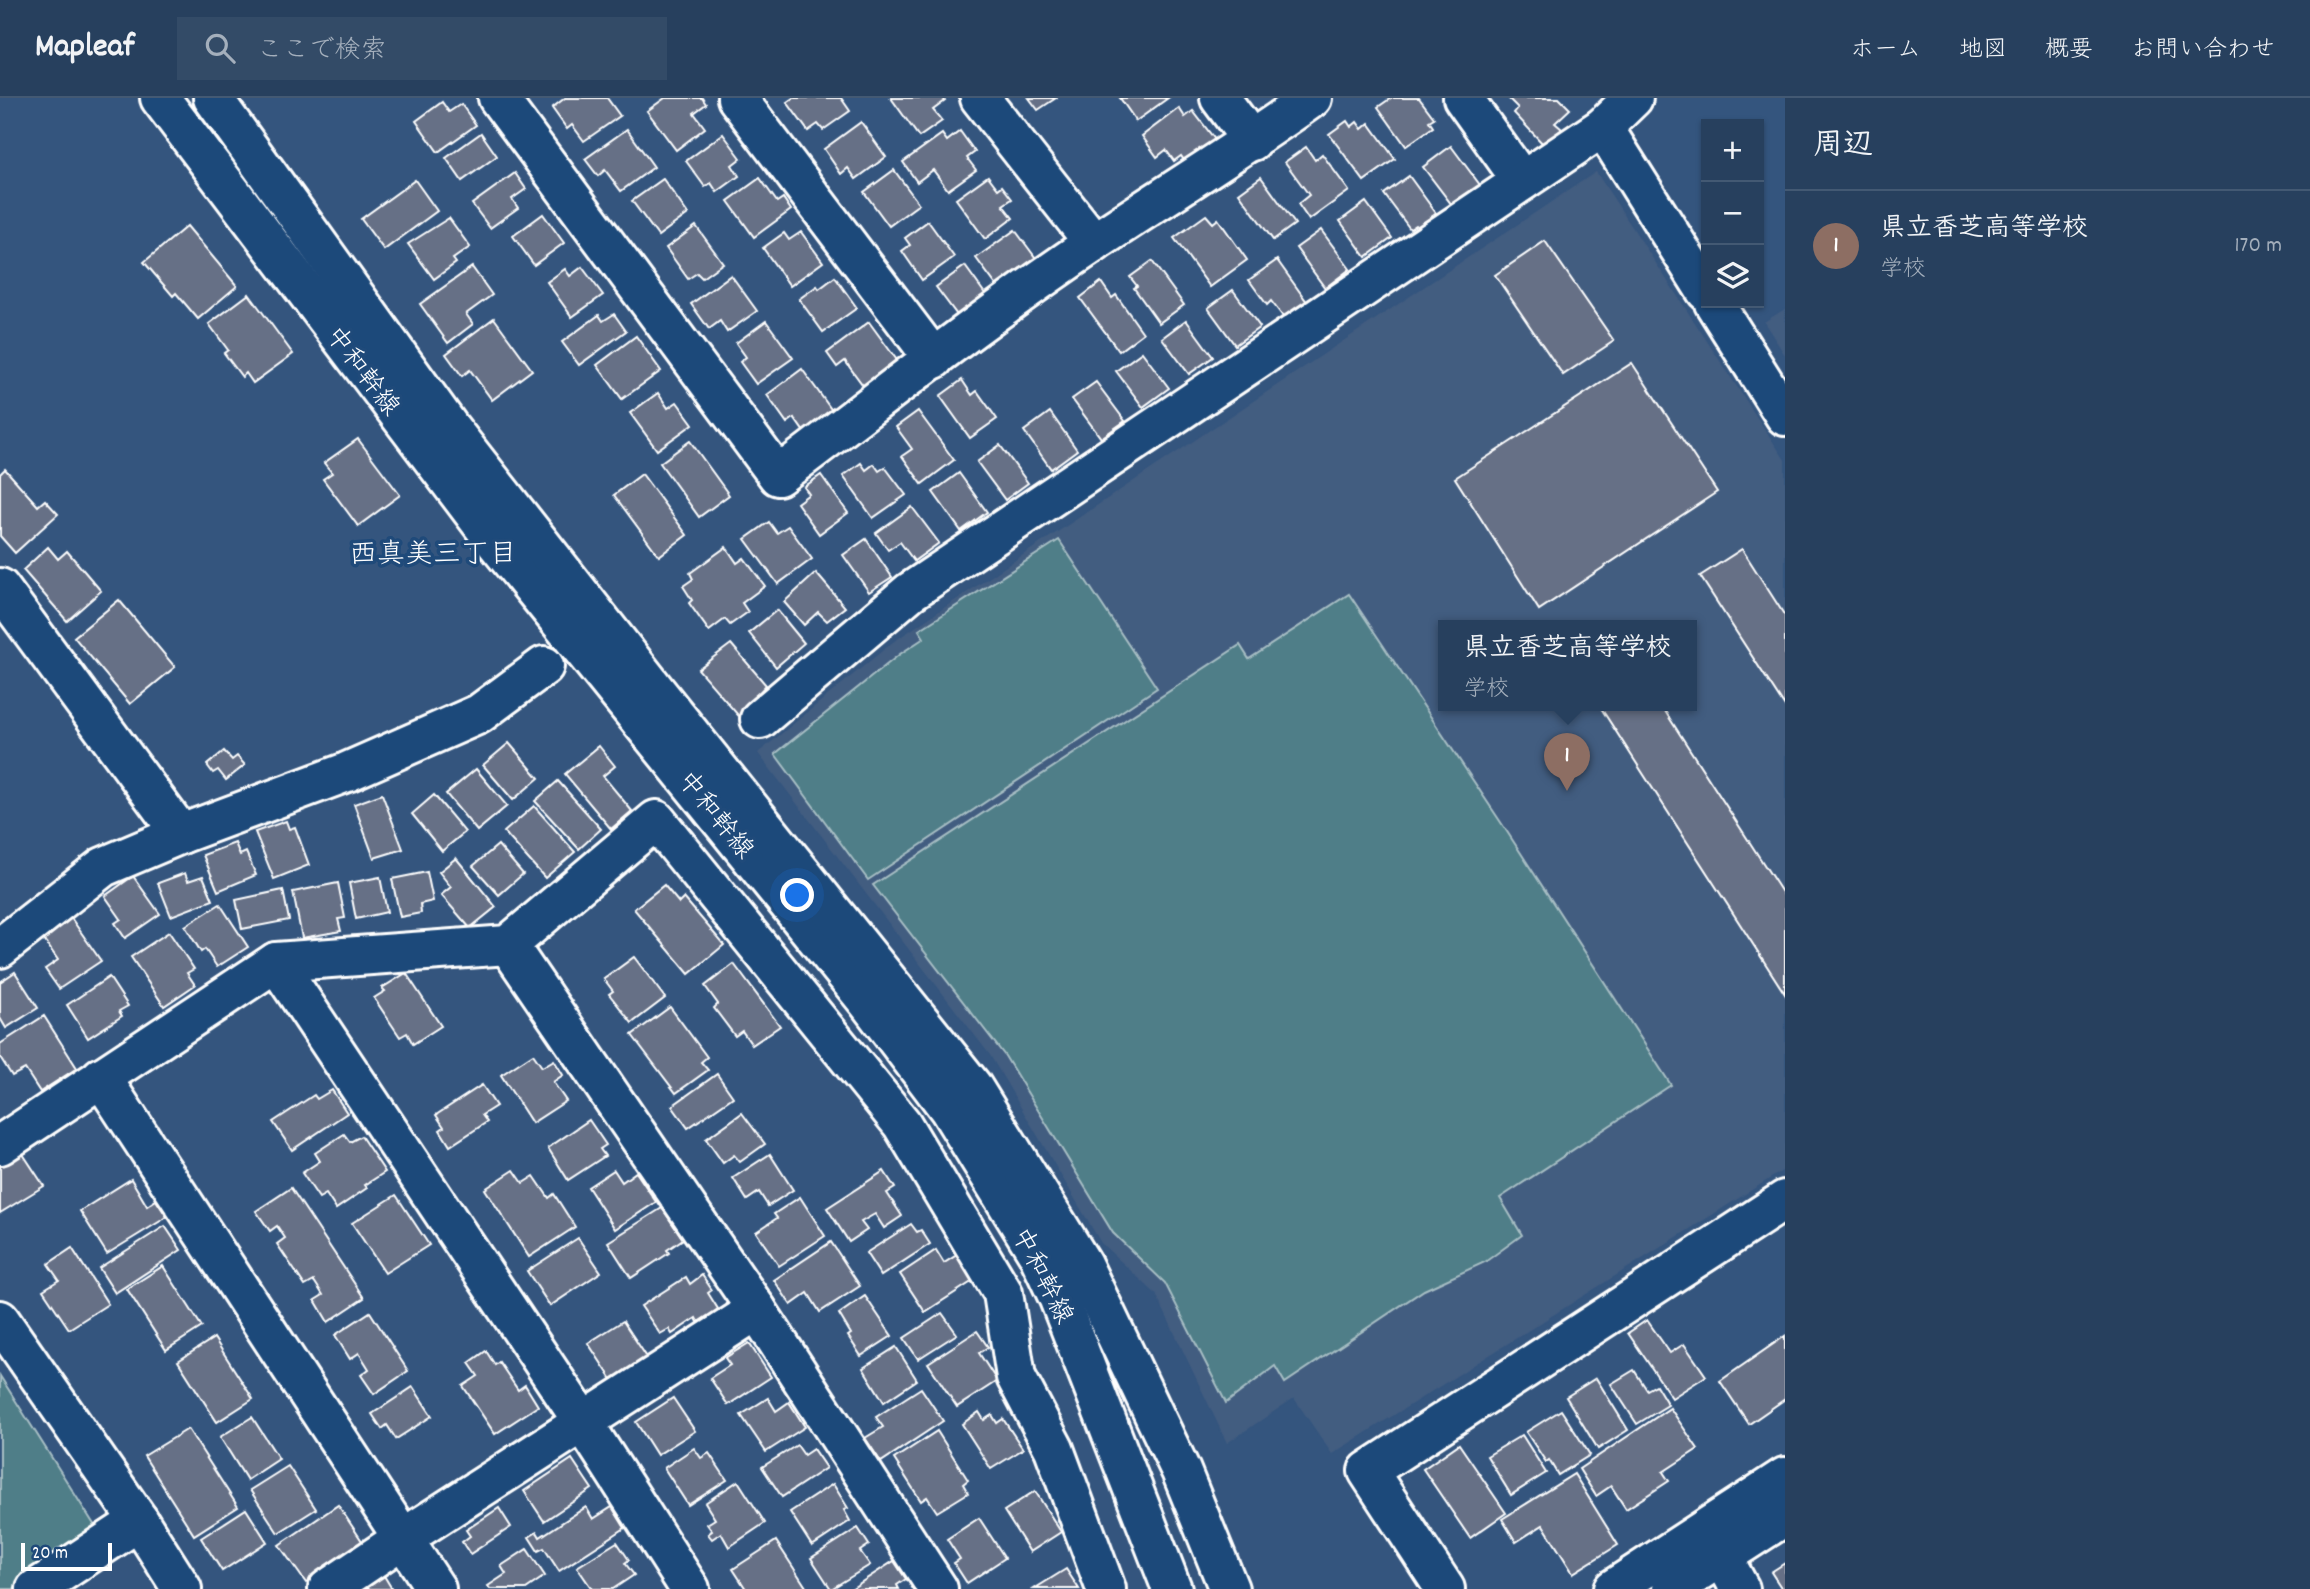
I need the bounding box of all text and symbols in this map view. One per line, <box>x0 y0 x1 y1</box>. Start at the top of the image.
search box <box>177 17 667 80</box>
text: Mapleaf <box>35 25 135 72</box>
icon: search <box>201 29 239 67</box>
text: ここで検索 <box>257 33 387 70</box>
text: ホーム <box>1850 34 1921 68</box>
text: 地図 <box>1959 34 2007 68</box>
text: 概要 <box>2045 34 2093 68</box>
text: お問い合わせ <box>2131 34 2275 68</box>
map controls <box>1701 119 1764 308</box>
button: + <box>1701 119 1764 182</box>
text: 周辺 <box>1813 126 1873 169</box>
button: − <box>1701 182 1764 245</box>
text: 県立香芝高等学校 <box>1880 211 2088 248</box>
text: 1 <box>1833 230 1839 263</box>
text: 170 m <box>2235 230 2282 263</box>
button: layers <box>1701 245 1764 308</box>
text: 学校 <box>1880 254 1926 287</box>
street label: 中和幹線 <box>315 319 407 425</box>
district label: 西真美三丁目 <box>349 537 517 577</box>
popup <box>1438 620 1697 711</box>
text: 県立香芝高等学校 <box>1463 631 1672 668</box>
text: 学校 <box>1463 674 1509 707</box>
pin: 1 <box>1544 733 1590 791</box>
street label: 中和幹線 <box>667 764 761 868</box>
your location <box>780 878 814 912</box>
street label: 中和幹線 <box>1001 1222 1081 1331</box>
scale bar <box>21 1540 112 1572</box>
text: 20 m <box>32 1541 68 1568</box>

